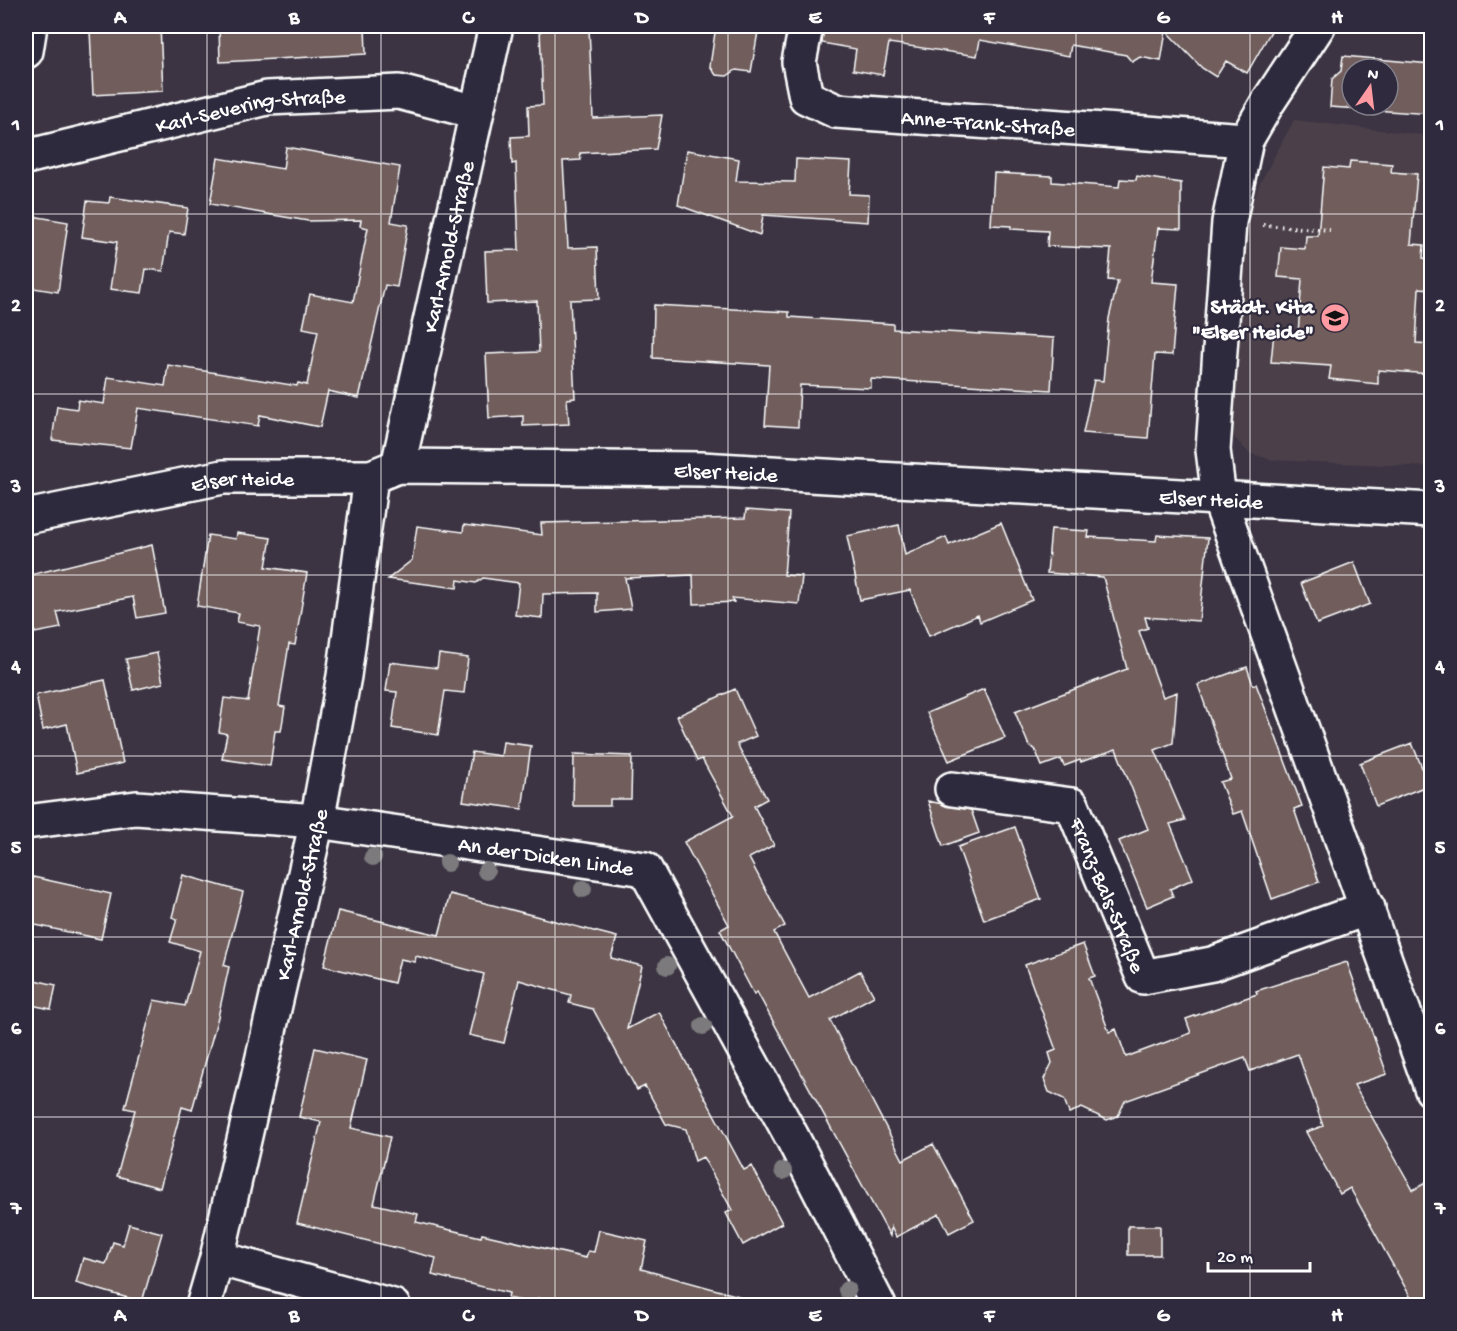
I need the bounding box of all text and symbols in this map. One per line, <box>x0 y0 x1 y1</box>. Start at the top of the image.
text: A <box>113 8 128 31</box>
text: B <box>288 8 300 31</box>
text: C <box>462 8 476 31</box>
text: D <box>633 8 649 31</box>
text: E <box>809 8 823 31</box>
text: F <box>983 8 996 31</box>
text: G <box>1157 8 1171 31</box>
text: H <box>1331 8 1343 31</box>
north arrow <box>1340 57 1400 117</box>
text: N <box>1365 65 1381 86</box>
street label: Karl-Severing-Straße <box>154 85 347 142</box>
street label: Anne-Frank-Straße <box>900 107 1077 145</box>
text: 1 <box>11 115 20 138</box>
text: 1 <box>1435 115 1444 138</box>
street label: Karl-Arnold-Straße <box>419 158 483 336</box>
text: 2 <box>11 296 21 319</box>
place label: Städt. Kita "Elser Heide" <box>1192 296 1316 347</box>
text: 2 <box>1435 296 1445 319</box>
school or university icon: Städt. Kita "Elser Heide" <box>1319 302 1351 334</box>
street label: Elser Heide <box>674 460 779 490</box>
street label: Elser Heide <box>189 467 295 500</box>
text: 3 <box>10 477 21 500</box>
text: 3 <box>1434 477 1445 500</box>
street label: Elser Heide <box>1158 486 1264 518</box>
text: 4 <box>10 657 21 680</box>
text: 4 <box>1434 657 1445 680</box>
street label: Karl-Arnold-Straße <box>272 807 336 984</box>
street label: Franz-Bals-Straße <box>1061 814 1149 978</box>
street label: An der Dicken Linde <box>456 833 636 884</box>
text: 5 <box>11 838 22 861</box>
text: 5 <box>1435 838 1446 861</box>
text: 6 <box>11 1019 22 1042</box>
text: 6 <box>1435 1019 1446 1042</box>
text: 7 <box>10 1199 23 1222</box>
text: 7 <box>1434 1199 1447 1222</box>
scale bar <box>1208 1235 1310 1273</box>
text: 20 m <box>1217 1248 1253 1269</box>
text: A <box>113 1306 128 1329</box>
text: B <box>288 1306 300 1329</box>
text: C <box>462 1306 476 1329</box>
text: D <box>633 1306 649 1329</box>
text: E <box>809 1306 823 1329</box>
text: F <box>983 1306 996 1329</box>
text: G <box>1157 1306 1171 1329</box>
text: H <box>1331 1306 1343 1329</box>

